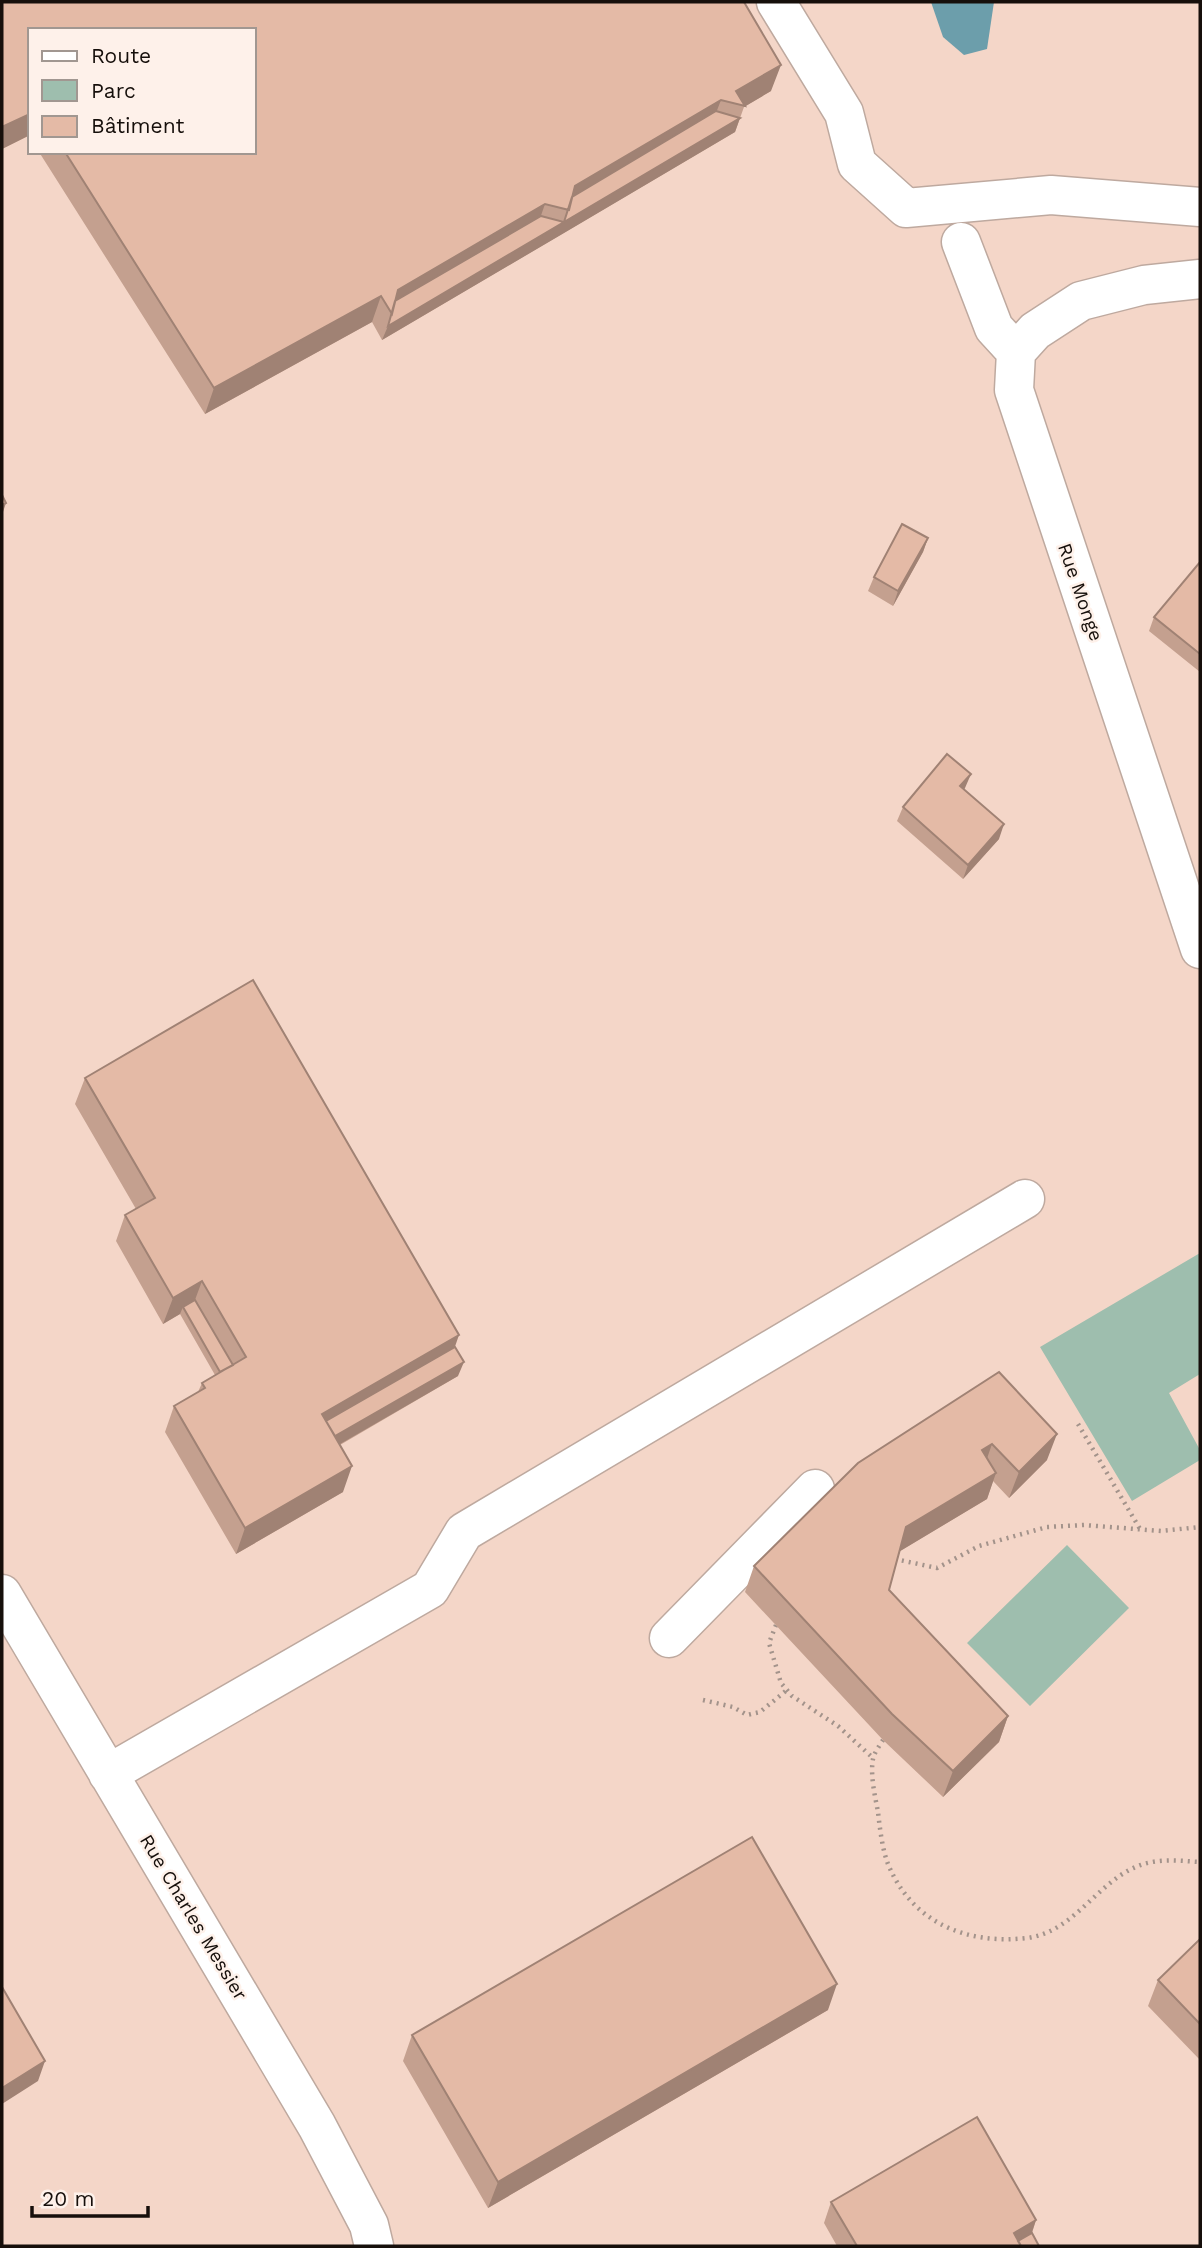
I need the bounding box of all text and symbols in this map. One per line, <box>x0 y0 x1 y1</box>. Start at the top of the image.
legend <box>28 28 256 154</box>
text: Route <box>91 43 151 68</box>
text: Parc <box>91 78 136 103</box>
text: Bâtiment <box>91 113 185 138</box>
street label: Rue Monge <box>1053 540 1108 644</box>
street label: Rue Charles Messier <box>135 1830 252 2004</box>
scale bar <box>32 2174 147 2218</box>
text: 20 m <box>42 2186 94 2211</box>

